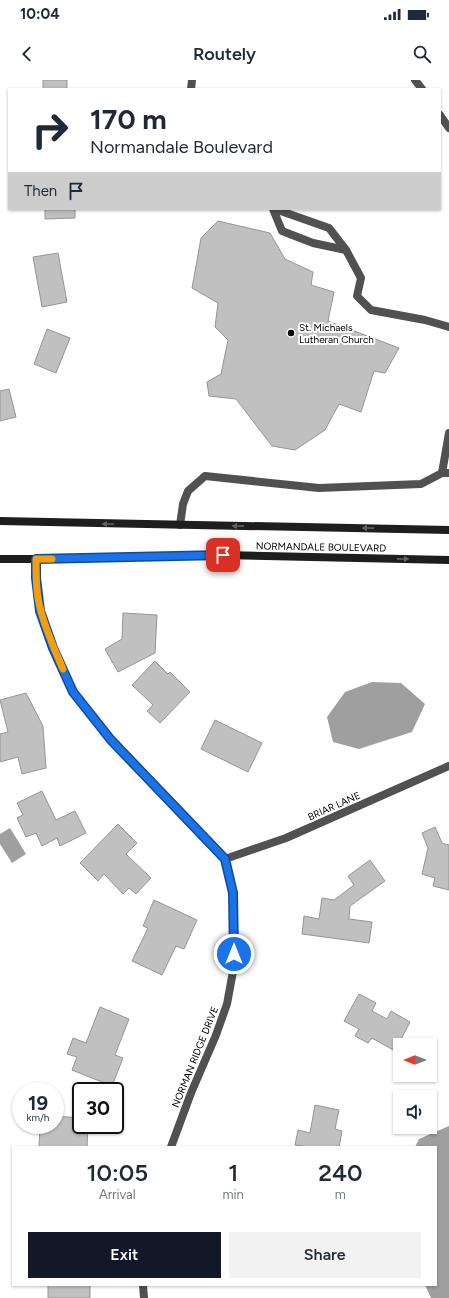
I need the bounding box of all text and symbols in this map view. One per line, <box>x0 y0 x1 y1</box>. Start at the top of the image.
text: 10:04 <box>20 5 60 23</box>
icon: back <box>16 43 38 65</box>
text: Routely <box>193 43 256 65</box>
icon: search <box>411 43 433 65</box>
text: 170 m <box>90 102 167 136</box>
icon: right <box>24 104 76 156</box>
text: Normandale Boulevard <box>90 136 273 158</box>
icon: arrive <box>65 180 87 202</box>
text: Then <box>24 182 57 200</box>
place label: St. Michaels Lutheran Church <box>299 321 374 346</box>
marker: St. Michaels Lutheran Church <box>286 328 296 338</box>
one-way arrow <box>102 520 114 527</box>
one-way arrow <box>231 523 244 529</box>
one-way arrow <box>362 525 374 532</box>
pin <box>206 538 240 572</box>
street label: NORMANDALE BOULEVARD <box>256 539 386 555</box>
icon: arrive <box>212 544 234 566</box>
one-way arrow <box>397 555 409 562</box>
street label: BRIAR LANE <box>306 789 362 823</box>
position arrow <box>213 933 255 975</box>
street label: NORMAN RIDGE DRIVE <box>169 1005 221 1109</box>
north arrow <box>393 1038 437 1082</box>
map controls <box>393 1038 437 1134</box>
speed limit sign: 30 <box>72 1082 124 1134</box>
button: sound <box>393 1090 437 1134</box>
text: 19 <box>28 1091 48 1115</box>
text: km/h <box>27 1111 49 1124</box>
text: 10:05 <box>86 1158 148 1187</box>
text: 1 <box>228 1158 238 1187</box>
text: 240 <box>318 1158 363 1187</box>
text: Arrival <box>99 1187 136 1202</box>
text: min <box>223 1187 244 1202</box>
text: m <box>335 1187 346 1202</box>
button: Exit <box>28 1232 221 1278</box>
button: Share <box>229 1232 421 1278</box>

